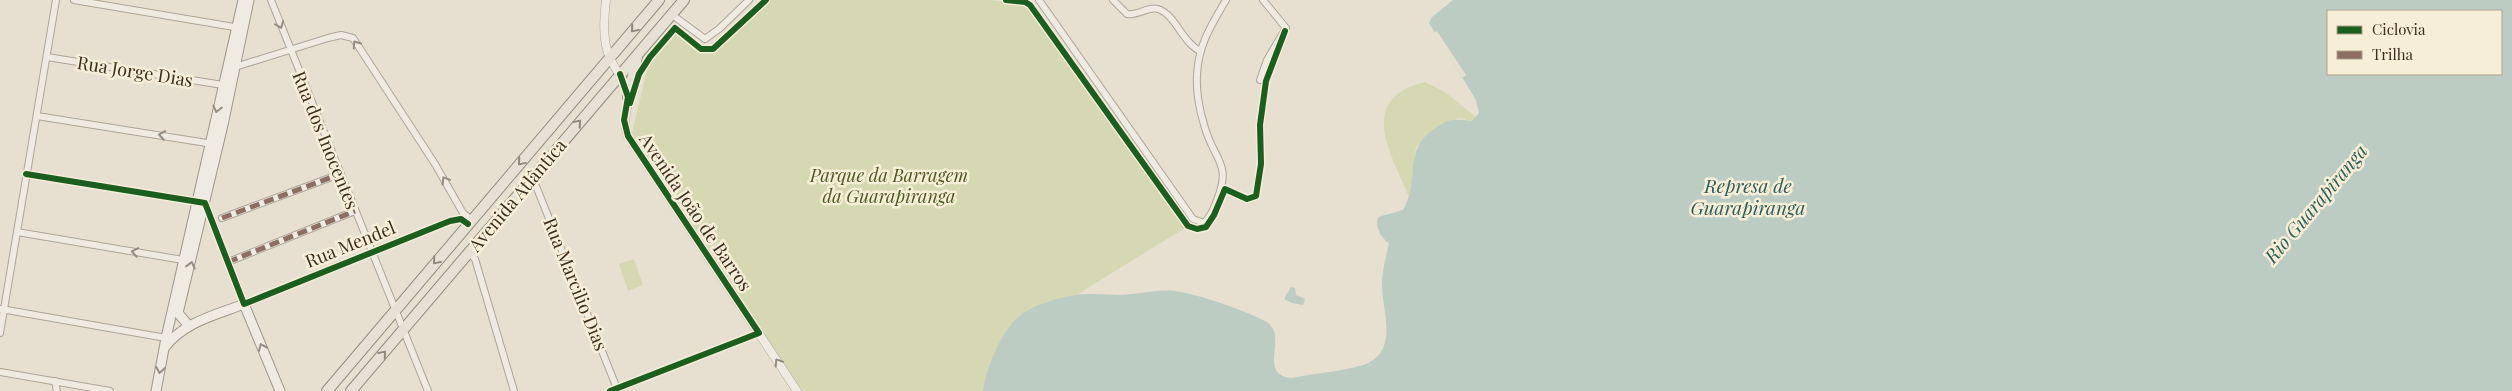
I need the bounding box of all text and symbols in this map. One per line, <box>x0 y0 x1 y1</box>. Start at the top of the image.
legend <box>2327 10 2502 75</box>
text: Ciclovia <box>2372 19 2426 39</box>
one-way arrow <box>274 20 284 28</box>
one-way arrow <box>631 24 640 33</box>
one-way arrow <box>353 40 362 50</box>
text: Trilha <box>2372 44 2413 64</box>
street label: Rua Jorge Dias <box>75 50 195 92</box>
street label: Rua dos Inocentes <box>287 67 365 213</box>
one-way arrow <box>213 105 223 114</box>
one-way arrow <box>573 120 582 129</box>
street label: Avenida João de Barros <box>634 128 758 296</box>
one-way arrow <box>157 131 166 141</box>
street label: Avenida Atlântica <box>462 134 571 257</box>
water label: Rio Guarapiranga <box>2257 138 2372 269</box>
one-way arrow <box>519 156 527 165</box>
park label: Parque da Barragem da Guarapiranga <box>809 163 968 208</box>
water label: Represa de Guarapiranga <box>1690 172 1806 220</box>
one-way arrow <box>441 177 451 186</box>
street label: Rua Marcilio Dias <box>538 214 614 354</box>
street label: Rua Mendel <box>301 215 399 273</box>
one-way arrow <box>131 248 139 258</box>
one-way arrow <box>433 256 442 265</box>
one-way arrow <box>185 261 196 270</box>
one-way arrow <box>258 344 268 352</box>
one-way arrow <box>377 351 385 360</box>
one-way arrow <box>775 358 784 368</box>
one-way arrow <box>155 366 165 374</box>

